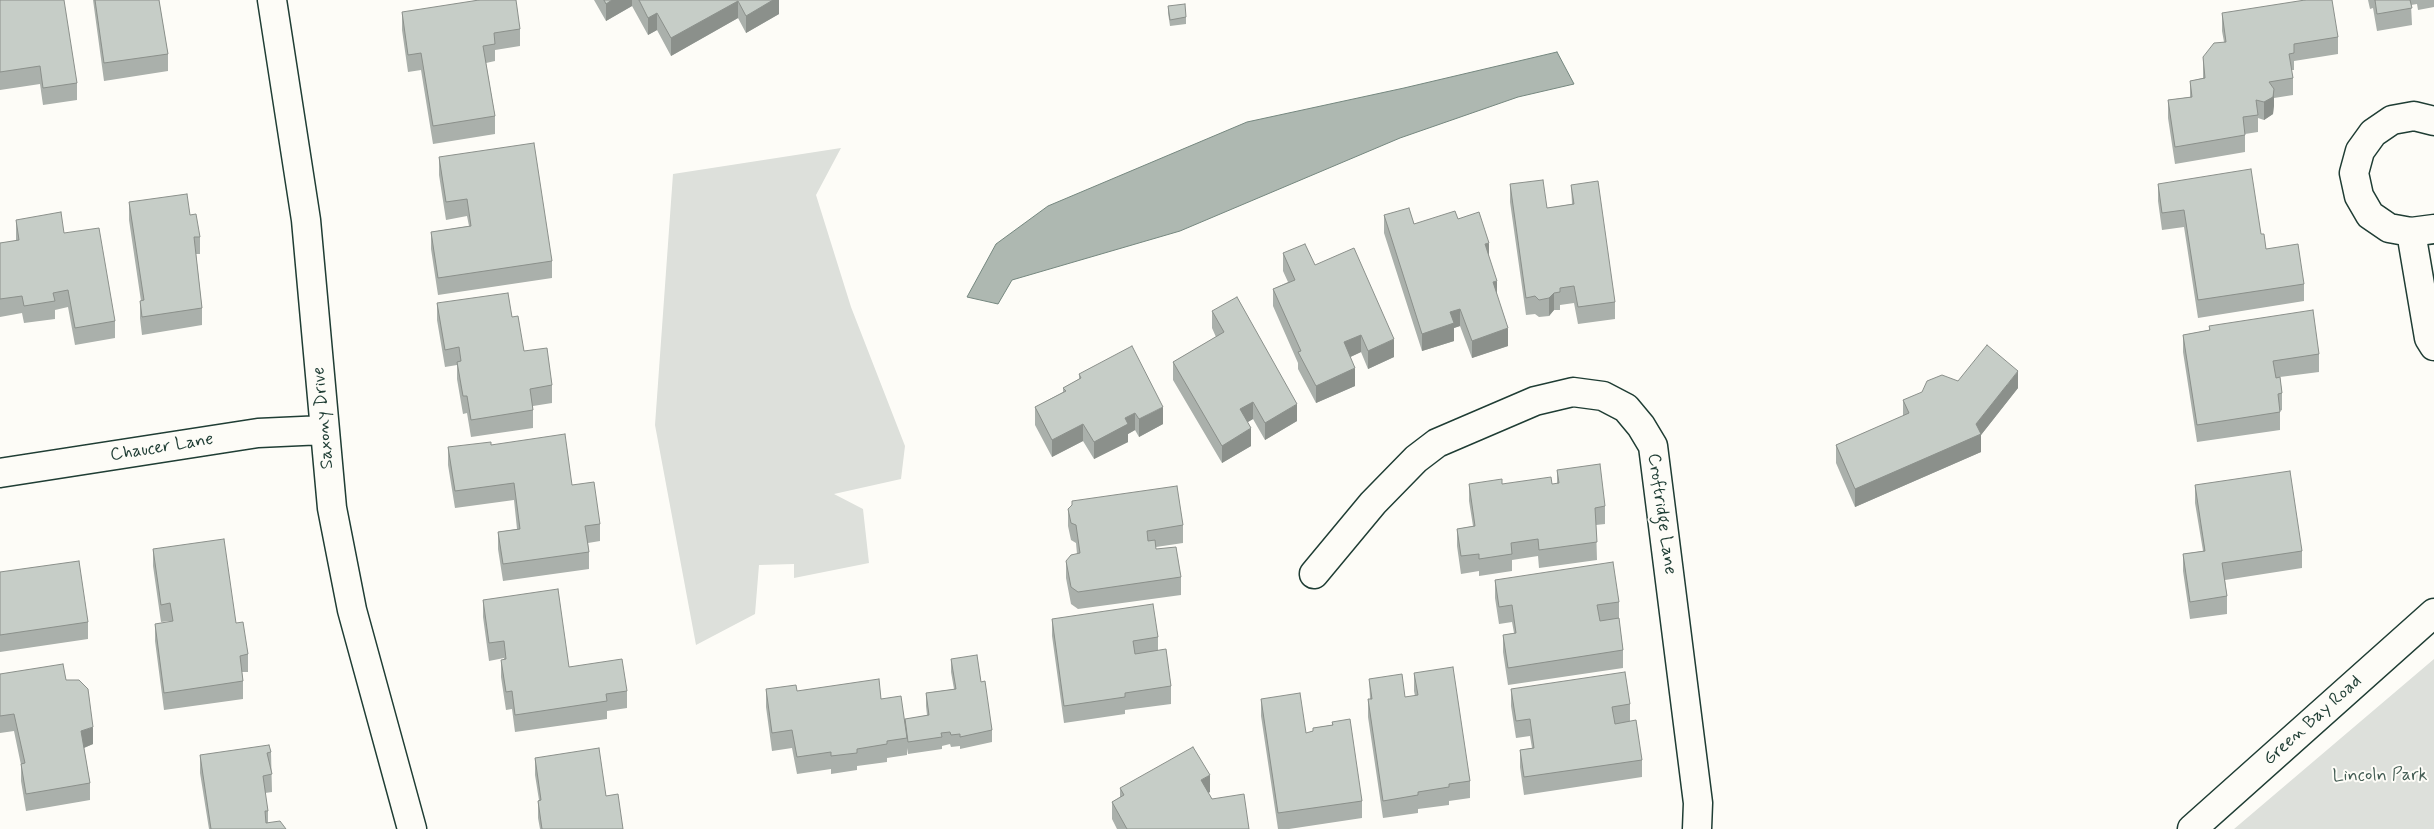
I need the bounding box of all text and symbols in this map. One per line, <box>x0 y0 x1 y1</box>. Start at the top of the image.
street label: Saxony Drive <box>309 366 339 470</box>
street label: Chaucer Lane <box>109 429 215 467</box>
street label: Croftridge Lane <box>1642 452 1680 576</box>
street label: Green Bay Road <box>2259 671 2367 771</box>
park label: Lincoln Park <box>2333 765 2427 787</box>

